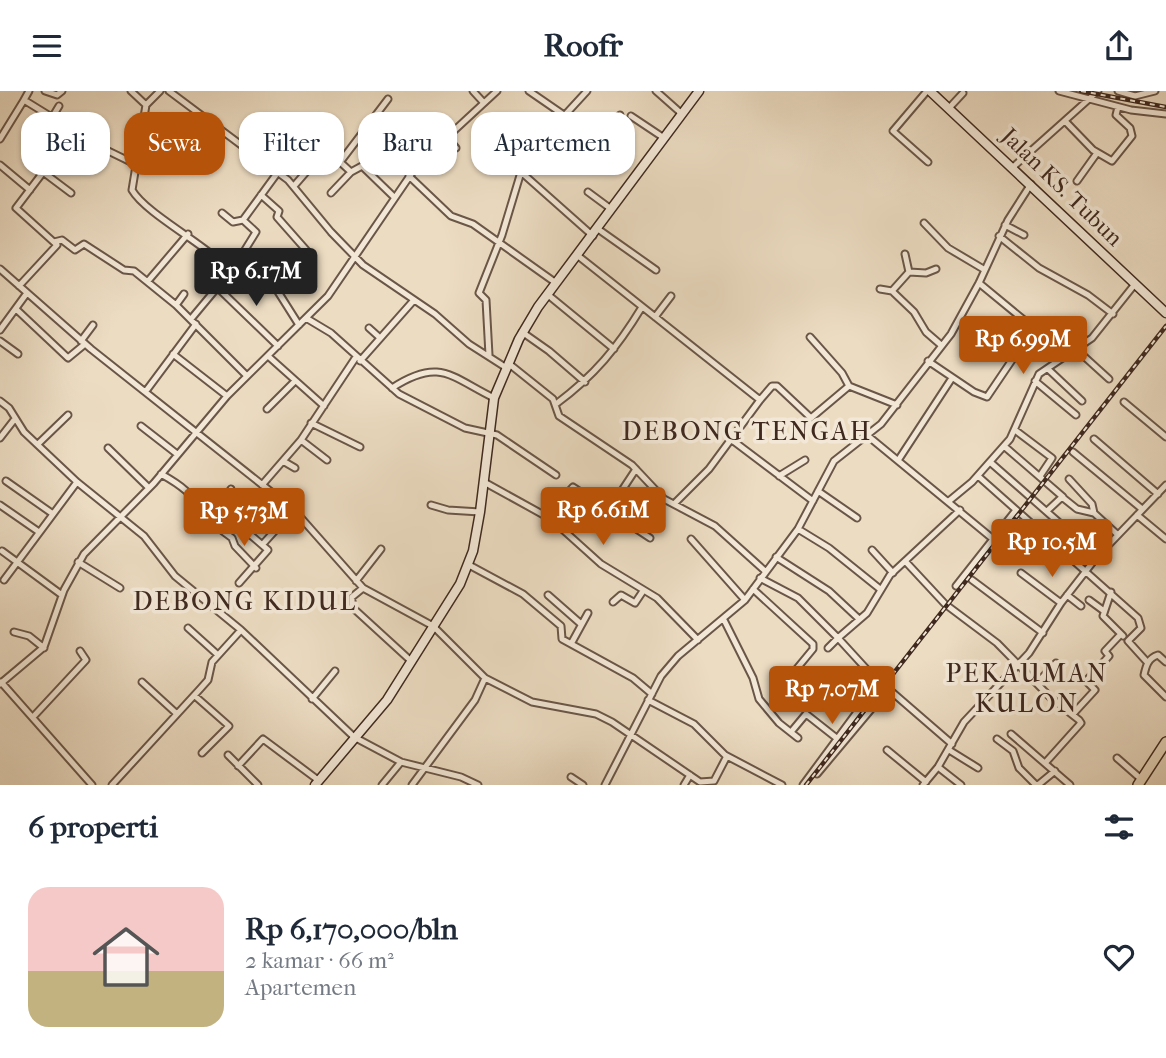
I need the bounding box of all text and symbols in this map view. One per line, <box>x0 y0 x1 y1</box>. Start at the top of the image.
icon: menu <box>28 27 66 65</box>
text: Roofr <box>543 27 623 64</box>
icon: share <box>1100 27 1138 65</box>
chip: Beli <box>21 112 110 175</box>
chip: Sewa <box>124 112 225 175</box>
chip: Filter <box>239 112 344 175</box>
chip: Baru <box>358 112 457 175</box>
chip: Apartemen <box>471 112 635 175</box>
street label: Jalan KS. Tubun <box>994 121 1129 252</box>
pin: Rp 6.17M <box>184 249 328 308</box>
text: Rp 6.17M <box>210 257 302 284</box>
pin: Rp 6.99M <box>951 317 1095 376</box>
text: Rp 6.99M <box>975 325 1071 352</box>
district label: DEBONG TENGAH <box>622 416 872 447</box>
pin: Rp 6.61M <box>531 487 675 547</box>
pin: Rp 5.73M <box>172 489 316 548</box>
text: Rp 6.61M <box>557 496 649 523</box>
text: Rp 5.73M <box>200 497 288 524</box>
pin: Rp 10.5M <box>980 519 1124 579</box>
text: Rp 10.5M <box>1007 528 1097 555</box>
district label: DEBONG KIDUL <box>133 586 357 617</box>
district label: PEKAUMAN KULON <box>945 658 1109 719</box>
pin: Rp 7.07M <box>760 667 904 726</box>
text: Rp 7.07M <box>785 675 879 702</box>
icon: filters <box>1100 808 1138 846</box>
text: 6 properti <box>28 810 158 845</box>
text: Rp 6,170,000/bln <box>245 912 458 947</box>
icon: home <box>84 915 168 999</box>
icon: heart <box>1100 938 1138 976</box>
text: 2 kamar · 66 m² <box>245 947 394 974</box>
text: Apartemen <box>245 974 356 1001</box>

